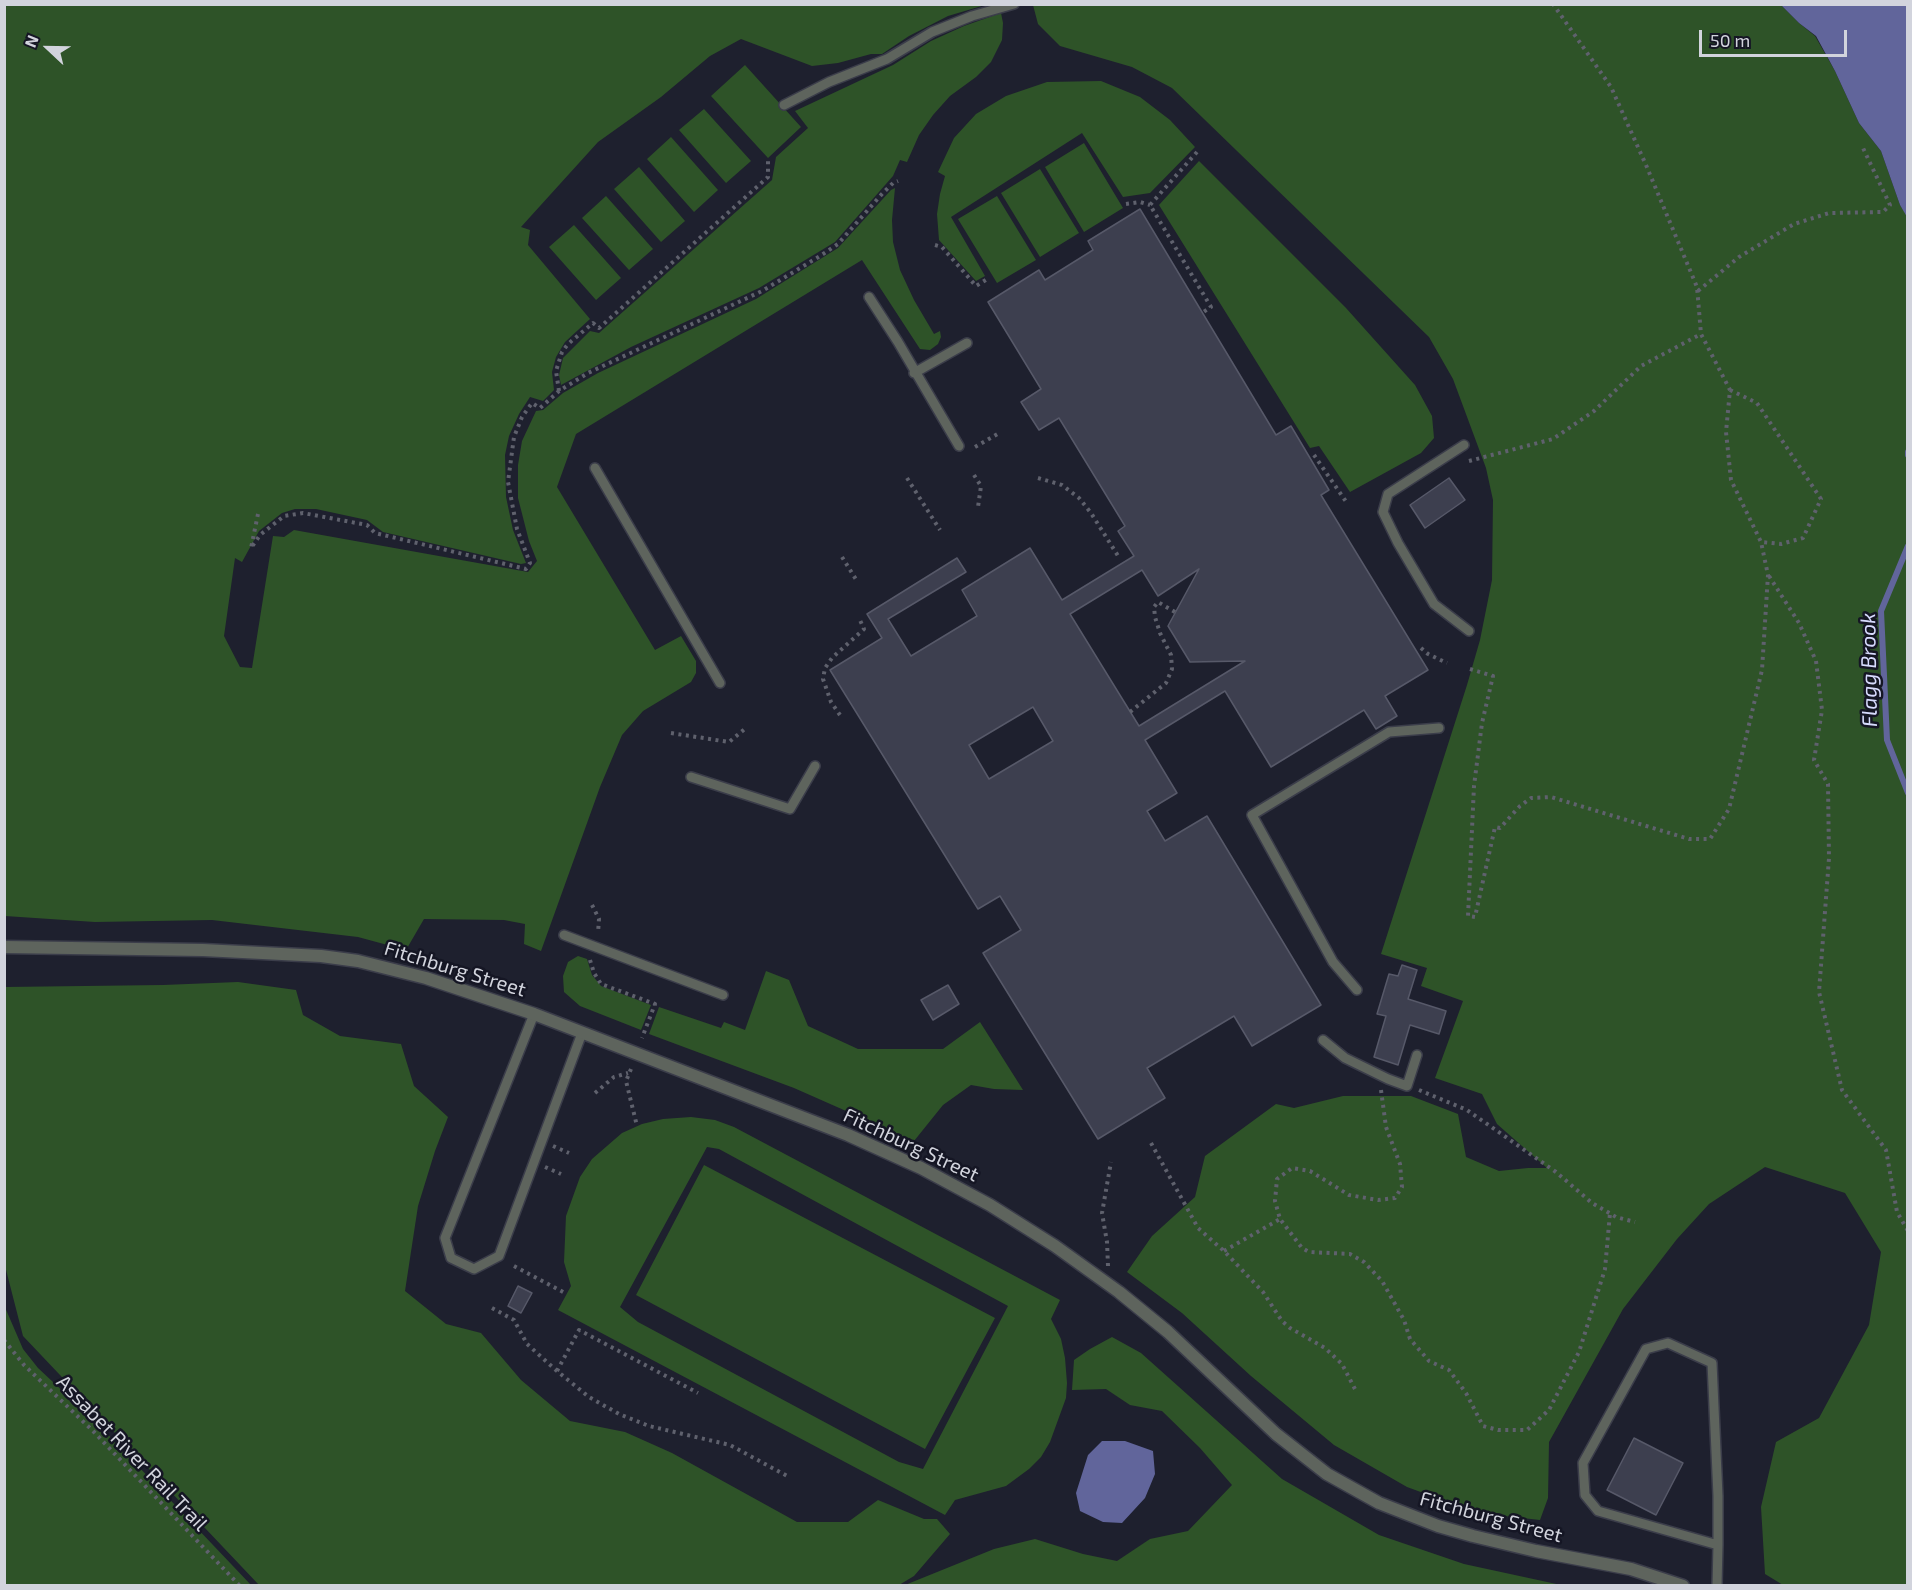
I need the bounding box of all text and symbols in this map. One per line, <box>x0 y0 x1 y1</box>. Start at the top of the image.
north arrow <box>18 18 78 78</box>
scale bar <box>1702 18 1850 56</box>
text: 50 m <box>1710 29 1750 51</box>
text: N <box>20 32 42 50</box>
water label: Flagg Brook <box>1855 613 1883 727</box>
street label: Fitchburg Street <box>381 936 529 1002</box>
street label: Fitchburg Street <box>839 1103 983 1187</box>
street label: Assabet River Rail Trail <box>51 1370 213 1536</box>
street label: Fitchburg Street <box>1417 1486 1565 1548</box>

